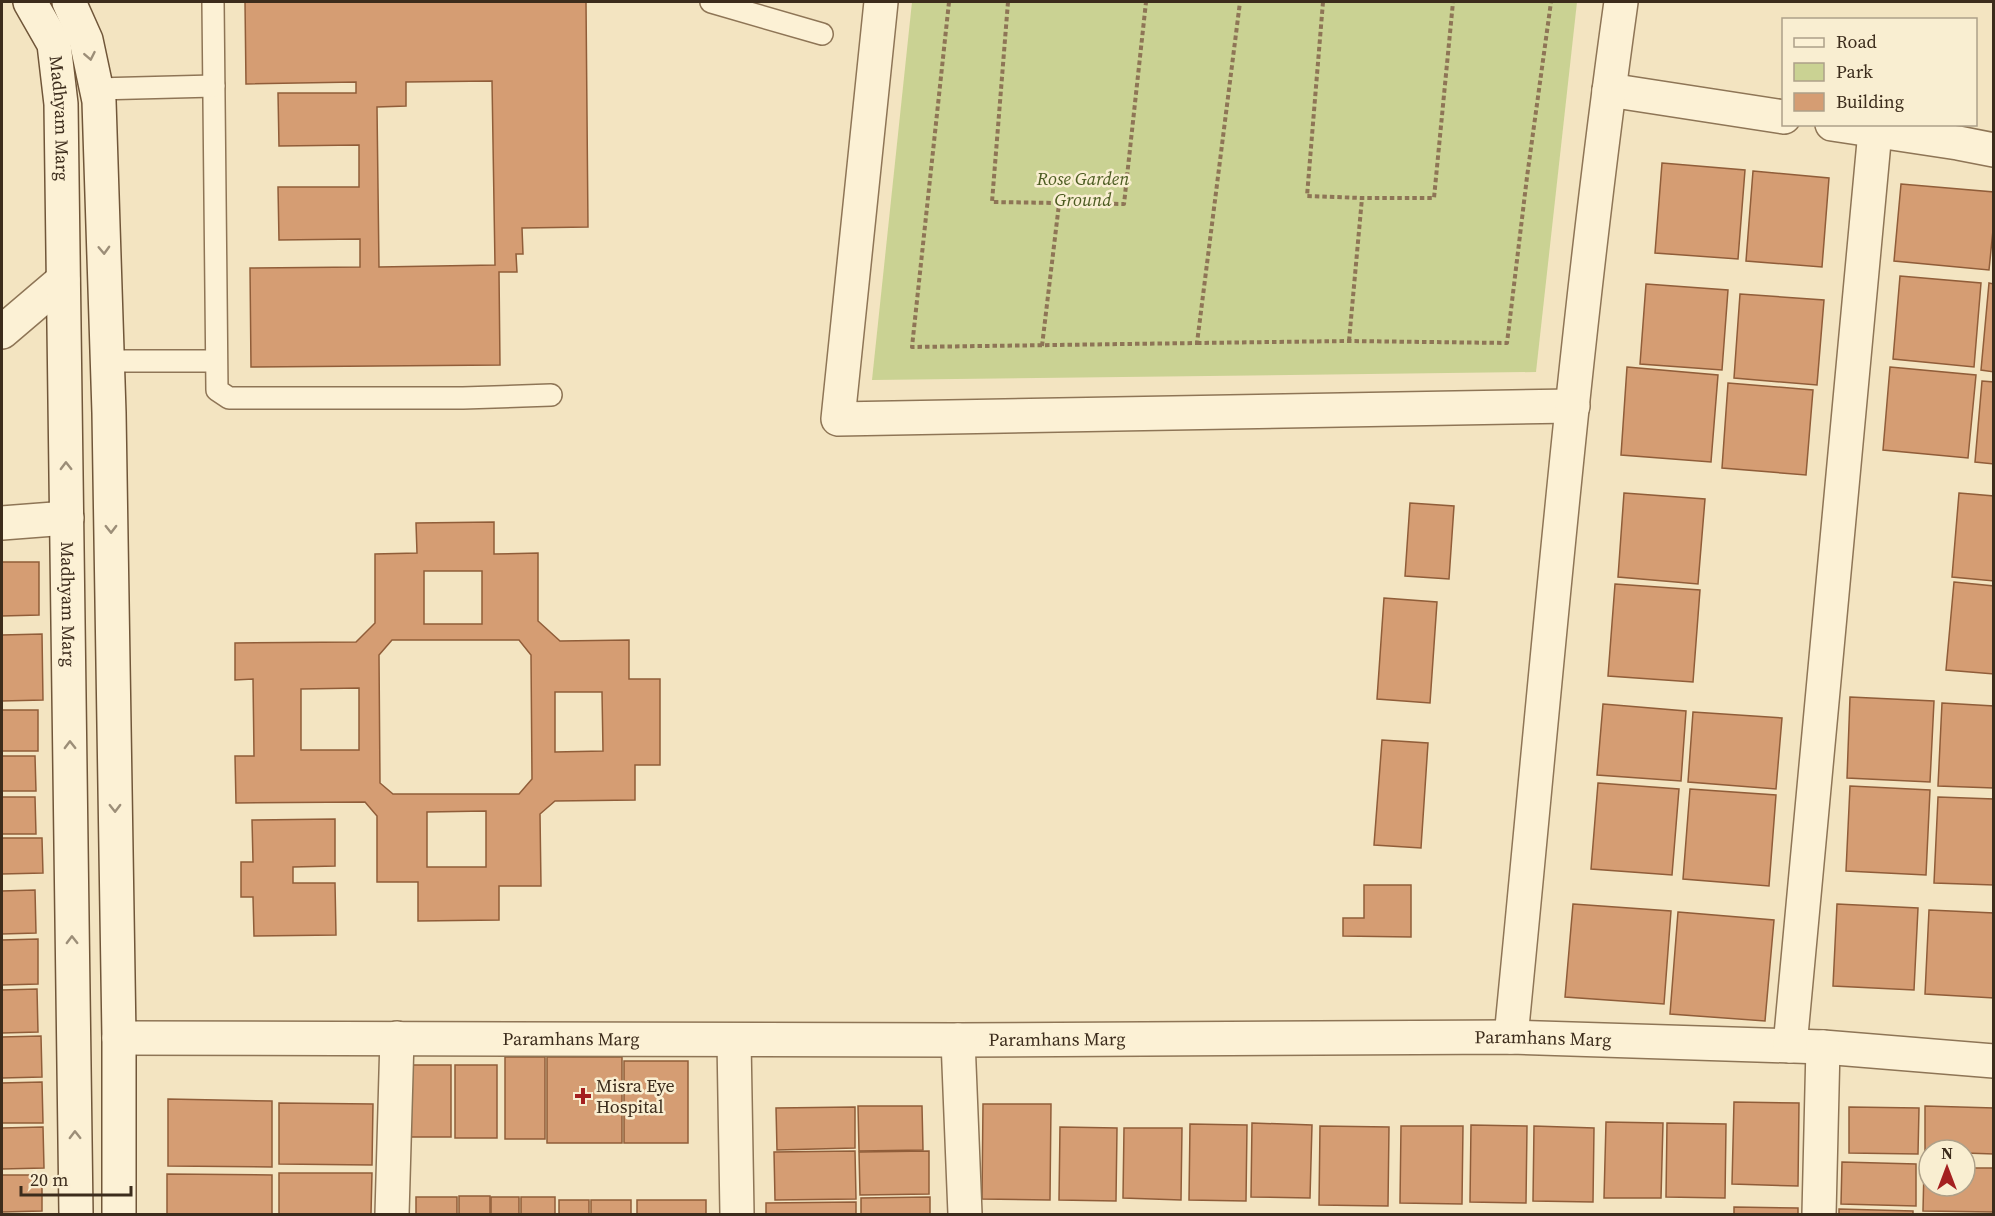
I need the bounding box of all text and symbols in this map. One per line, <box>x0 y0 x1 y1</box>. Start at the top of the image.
legend <box>1782 18 1977 126</box>
text: Road <box>1836 29 1877 54</box>
one-way arrow <box>83 51 96 61</box>
street label: Madhyam Marg <box>43 54 75 181</box>
text: Park <box>1836 59 1873 84</box>
text: Building <box>1836 89 1904 114</box>
park label: Rose Garden Ground <box>1036 166 1129 212</box>
one-way arrow <box>97 246 110 255</box>
one-way arrow <box>60 462 72 471</box>
one-way arrow <box>105 524 117 533</box>
street label: Madhyam Marg <box>55 541 82 667</box>
one-way arrow <box>64 741 76 750</box>
one-way arrow <box>109 803 121 812</box>
one-way arrow <box>66 936 79 945</box>
street label: Paramhans Marg <box>1474 1024 1612 1052</box>
street label: Paramhans Marg <box>502 1026 640 1051</box>
street label: Paramhans Marg <box>988 1026 1126 1052</box>
place label: Misra Eye Hospital <box>596 1073 675 1119</box>
marker: Misra Eye Hospital <box>574 1087 592 1105</box>
one-way arrow <box>69 1131 81 1140</box>
north arrow <box>1917 1138 1977 1198</box>
text: N <box>1941 1142 1953 1164</box>
scale bar <box>21 1159 130 1197</box>
text: 20 m <box>30 1167 68 1192</box>

